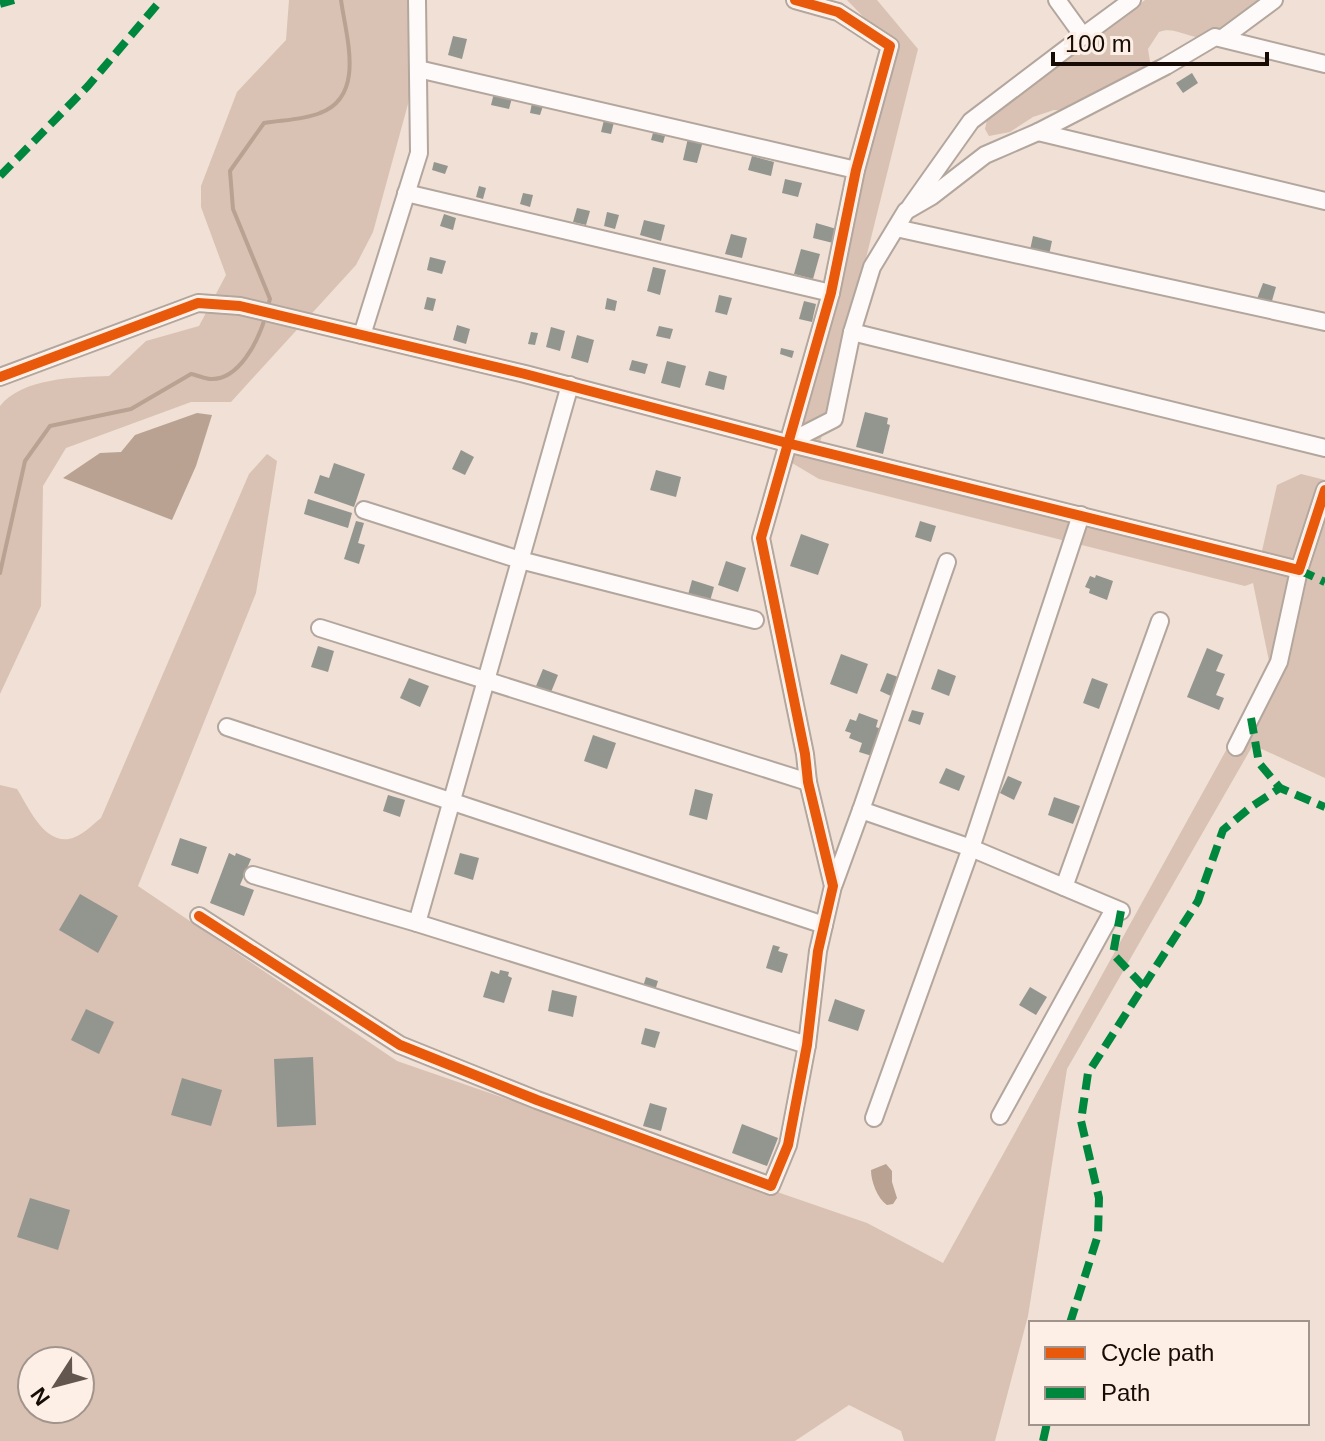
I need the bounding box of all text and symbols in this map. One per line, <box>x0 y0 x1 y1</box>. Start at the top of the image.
scale bar <box>1053 16 1267 66</box>
text: 100 m <box>1065 30 1132 57</box>
legend <box>1029 1321 1309 1425</box>
text: Cycle path <box>1101 1339 1214 1366</box>
north arrow <box>16 1345 96 1425</box>
text: Path <box>1101 1379 1150 1406</box>
text: N <box>25 1383 55 1410</box>

